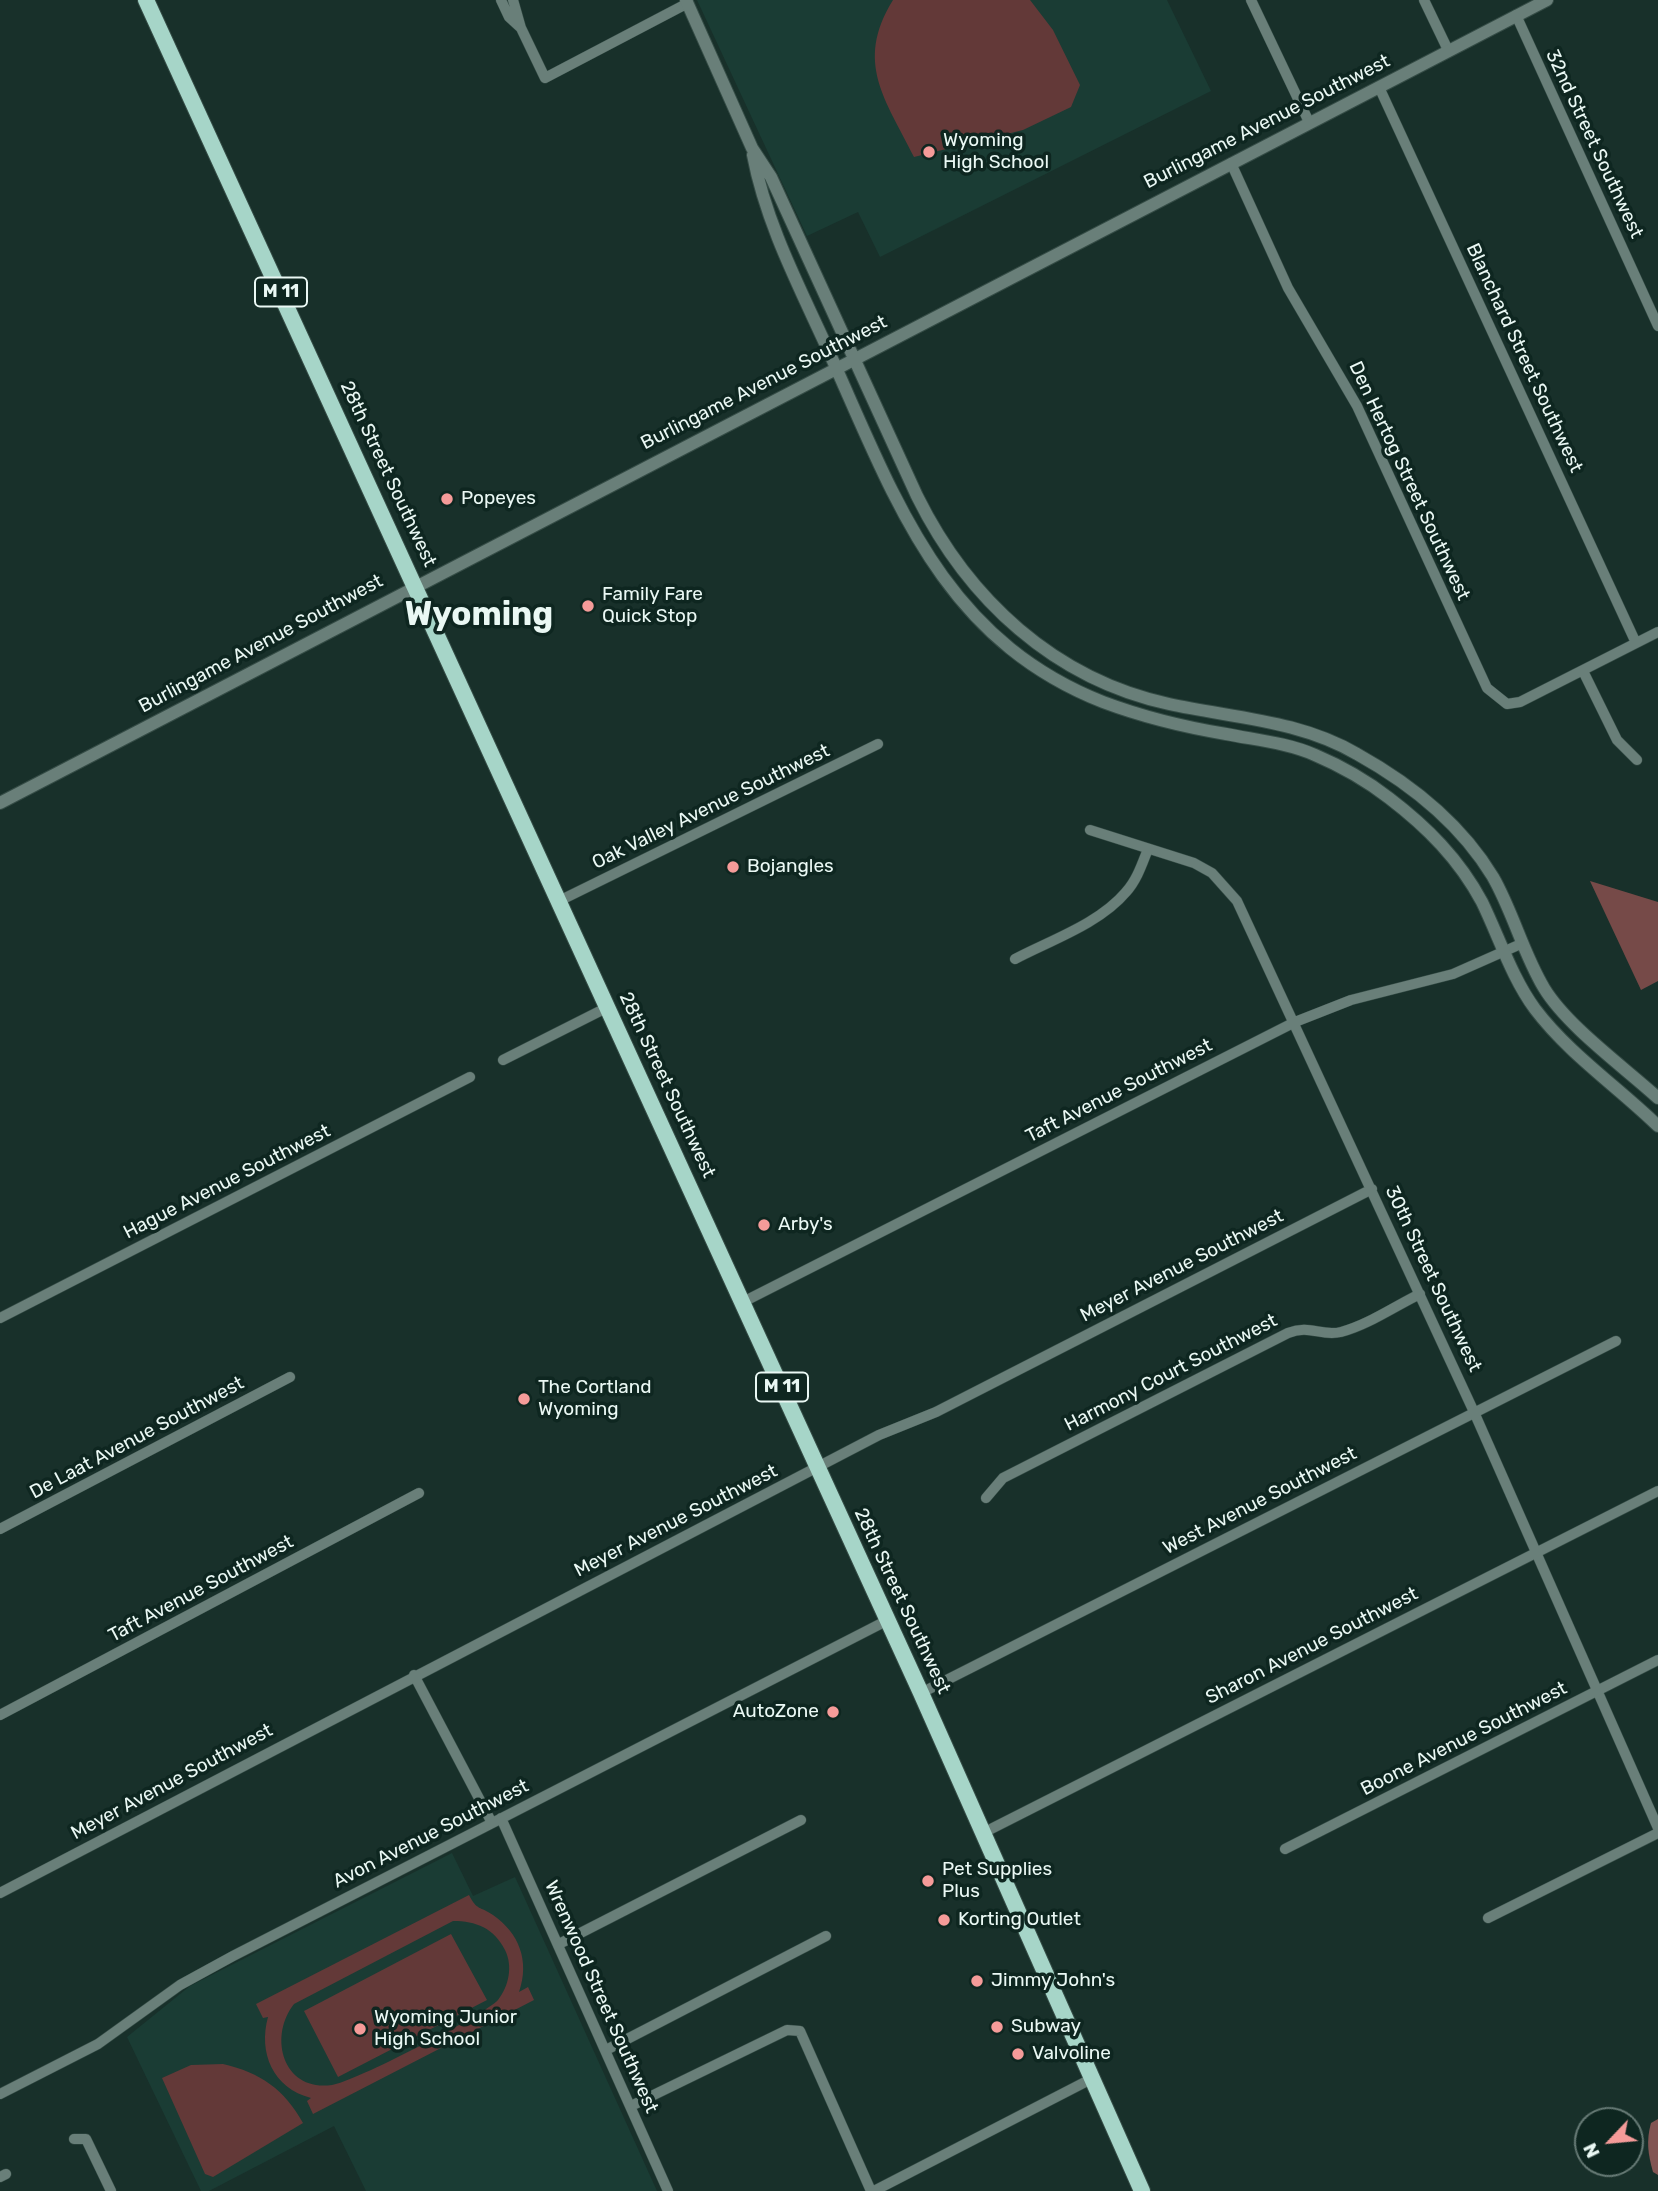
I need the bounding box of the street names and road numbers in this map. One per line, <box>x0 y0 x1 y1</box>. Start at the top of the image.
street label: 32nd Street Southwest <box>1540 46 1648 242</box>
street label: Burlingame Avenue Southwest <box>1140 50 1394 194</box>
street label: Blanchard Street Southwest <box>1461 240 1587 476</box>
road number: M 11 <box>255 278 307 306</box>
street label: Burlingame Avenue Southwest <box>637 311 891 455</box>
street label: Den Hertog Street Southwest <box>1344 358 1474 604</box>
street label: 28th Street Southwest <box>335 378 441 570</box>
street label: Burlingame Avenue Southwest <box>135 570 387 718</box>
street label: Oak Valley Avenue Southwest <box>589 739 833 875</box>
street label: 28th Street Southwest <box>614 989 720 1181</box>
street label: Taft Avenue Southwest <box>1022 1034 1216 1148</box>
street label: Hague Avenue Southwest <box>120 1120 334 1244</box>
street label: 30th Street Southwest <box>1380 1182 1486 1376</box>
street label: Meyer Avenue Southwest <box>1077 1205 1287 1327</box>
street label: Harmony Court Southwest <box>1061 1309 1281 1437</box>
street label: De Laat Avenue Southwest <box>26 1372 248 1504</box>
road number: M 11 <box>756 1372 808 1402</box>
street label: West Avenue Southwest <box>1159 1442 1361 1560</box>
street label: Meyer Avenue Southwest <box>571 1460 781 1582</box>
street label: 28th Street Southwest <box>849 1505 955 1697</box>
street label: Taft Avenue Southwest <box>105 1531 297 1647</box>
street label: Sharon Avenue Southwest <box>1202 1583 1422 1709</box>
street label: Boone Avenue Southwest <box>1357 1677 1571 1801</box>
street label: Meyer Avenue Southwest <box>67 1719 277 1845</box>
street label: Avon Avenue Southwest <box>329 1775 533 1893</box>
street label: Wrenwood Street Southwest <box>539 1877 663 2117</box>

